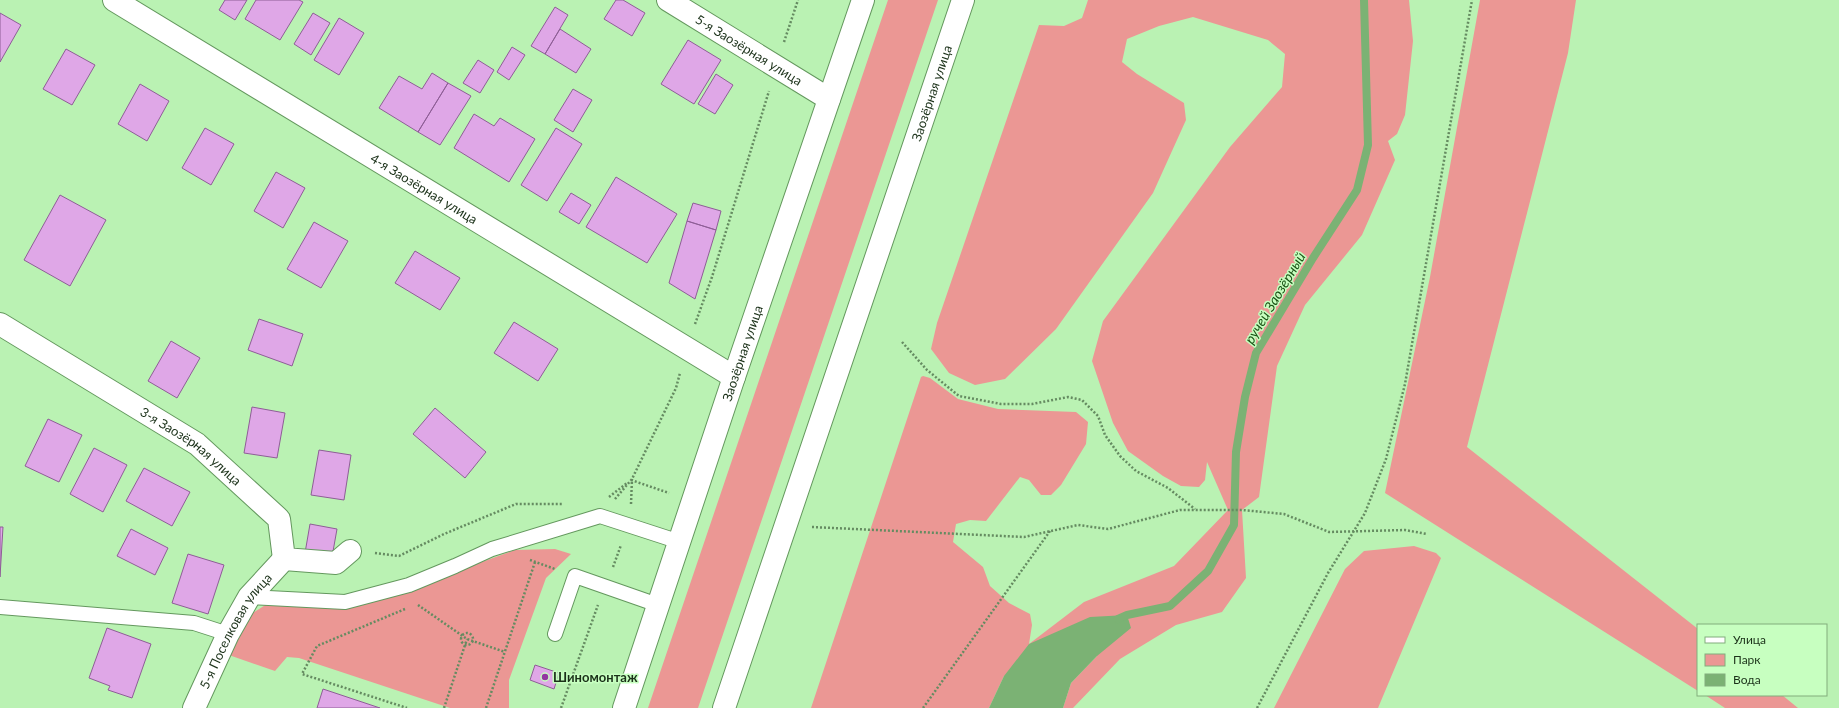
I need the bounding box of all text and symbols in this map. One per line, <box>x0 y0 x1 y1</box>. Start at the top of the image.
street label: 5-я Заозёрная улица <box>693 11 805 89</box>
street label: Заозёрная улица <box>908 43 955 143</box>
street label: 4-я Заозёрная улица <box>368 150 481 227</box>
water label: ручей Заозёрный <box>1241 249 1309 347</box>
street label: Заозёрная улица <box>719 303 766 403</box>
street label: 3-я Заозёрная улица <box>137 403 245 489</box>
street label: 5-я Поселковая улица <box>196 570 275 691</box>
legend <box>1697 624 1827 696</box>
text: Улица <box>1733 632 1766 647</box>
text: Парк <box>1733 652 1761 667</box>
place label: Шиномонтаж <box>553 669 638 685</box>
marker: Шиномонтаж <box>540 672 550 682</box>
text: Вода <box>1733 672 1761 687</box>

